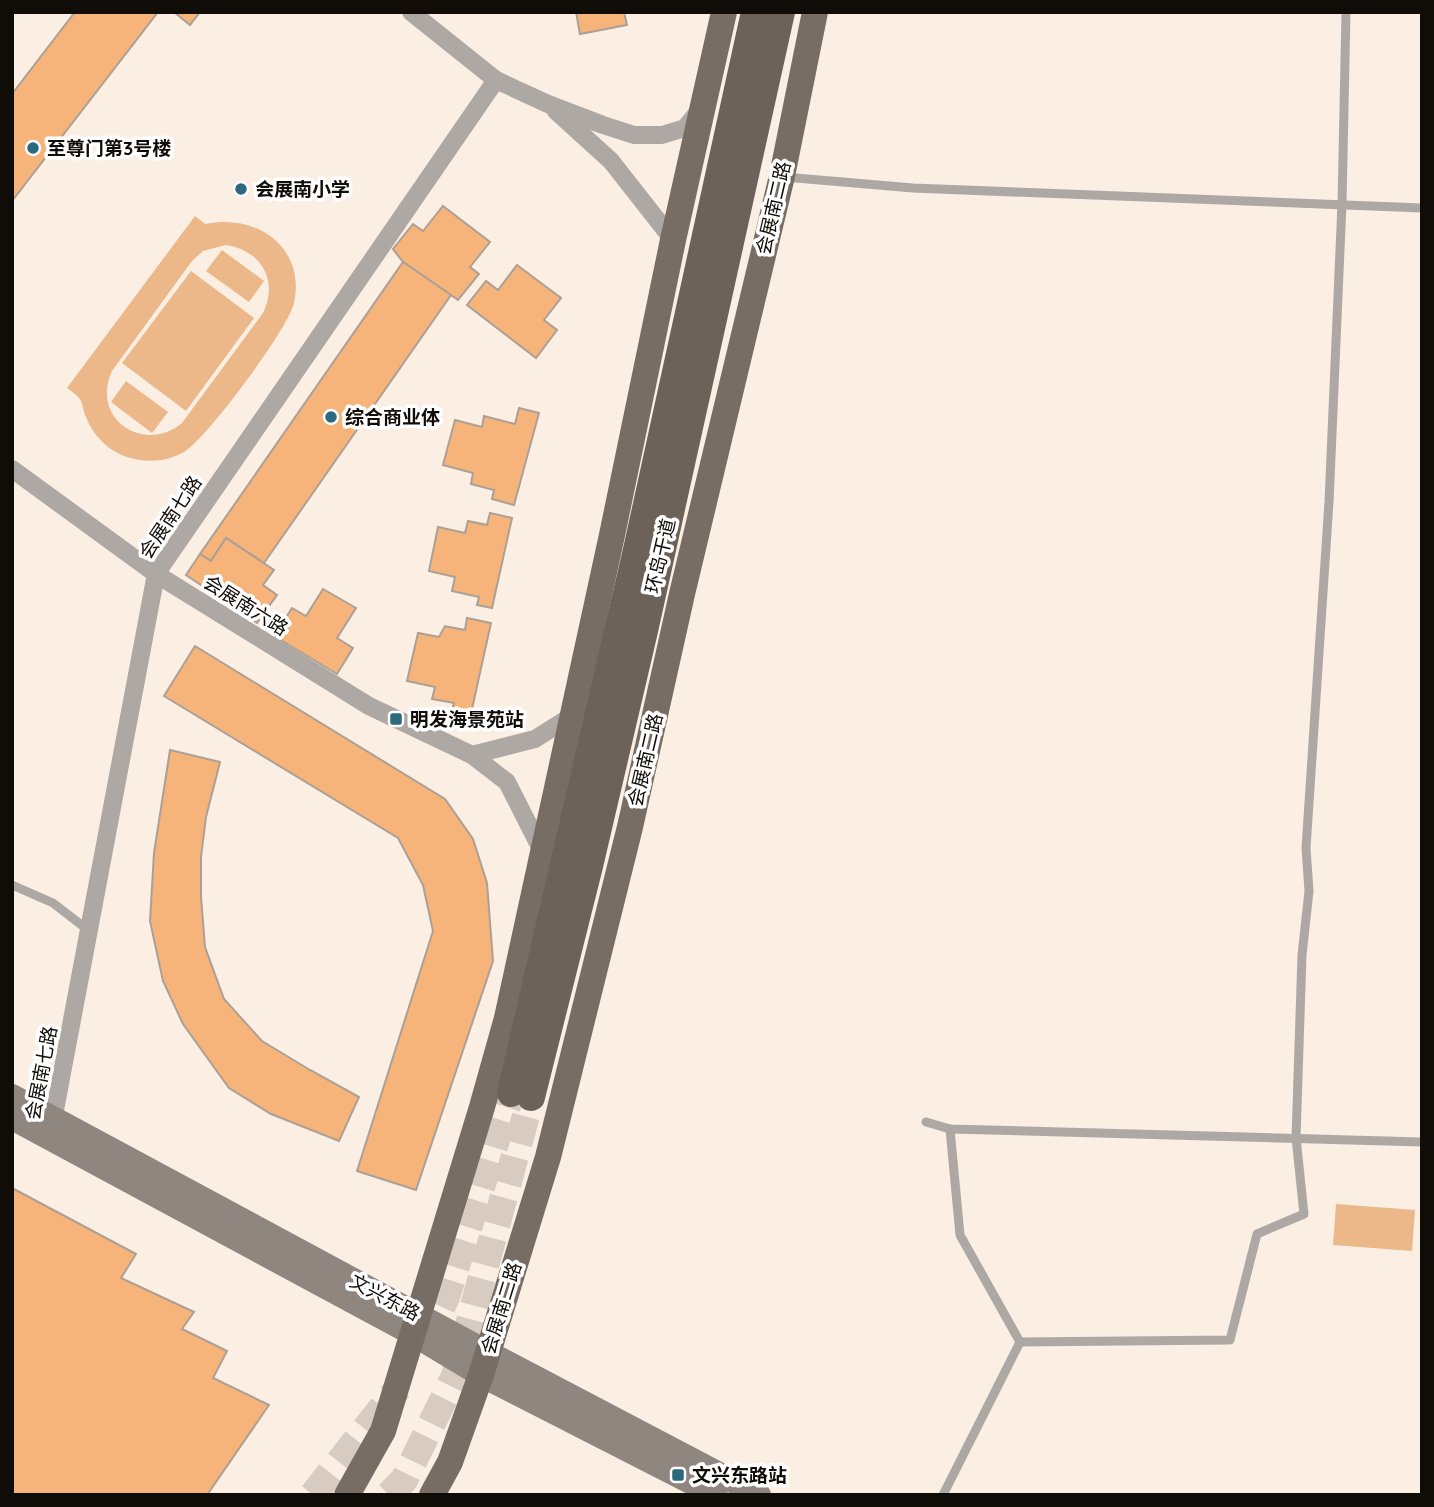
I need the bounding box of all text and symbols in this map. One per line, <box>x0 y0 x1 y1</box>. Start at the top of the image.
place label: 至尊门第3号楼 <box>47 136 171 160</box>
marker: 至尊门第3号楼 <box>25 140 41 156</box>
street label: 会展南二路 <box>751 159 795 257</box>
place label: 会展南小学 <box>255 177 350 201</box>
marker: 会展南小学 <box>233 181 249 197</box>
place label: 综合商业体 <box>345 405 440 429</box>
marker: 综合商业体 <box>323 409 339 425</box>
street label: 会展南七路 <box>133 471 207 563</box>
street label: 环岛干道 <box>640 516 680 596</box>
street label: 会展南六路 <box>199 570 293 640</box>
place label: 明发海景苑站 <box>410 707 524 731</box>
marker: 明发海景苑站 <box>388 711 404 727</box>
street label: 会展南二路 <box>623 711 667 809</box>
street label: 会展南七路 <box>20 1024 62 1122</box>
street label: 会展南二路 <box>476 1259 526 1357</box>
street label: 文兴东路 <box>346 1269 424 1325</box>
place label: 文兴东路站 <box>692 1463 787 1487</box>
marker: 文兴东路站 <box>670 1467 686 1483</box>

